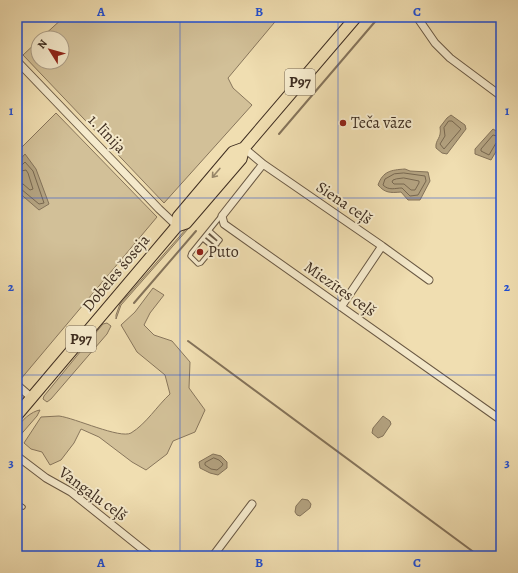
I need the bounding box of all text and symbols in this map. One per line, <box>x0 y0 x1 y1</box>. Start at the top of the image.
text: A <box>96 3 106 20</box>
text: B <box>255 3 263 20</box>
text: C <box>413 3 421 20</box>
north arrow <box>30 30 70 70</box>
text: N <box>34 37 51 52</box>
road number: P97 <box>285 69 315 95</box>
text: 1 <box>9 102 14 119</box>
text: 1 <box>505 102 510 119</box>
street label: 1. līnija <box>83 110 131 159</box>
place label: Teča vāze <box>351 112 412 134</box>
marker: Teča vāze <box>338 118 348 128</box>
one-way arrow <box>211 168 220 178</box>
street label: Siena ceļš <box>312 176 376 230</box>
street label: Dobeles šoseja <box>77 229 155 316</box>
place label: Puto <box>208 241 239 263</box>
marker: Puto <box>195 247 205 257</box>
street label: Miezītes ceļš <box>300 256 380 322</box>
text: 2 <box>8 278 15 295</box>
text: 2 <box>504 278 511 295</box>
road number: P97 <box>66 326 96 352</box>
text: 3 <box>8 454 14 471</box>
text: 3 <box>504 454 510 471</box>
street label: Vangaļu ceļš <box>53 461 132 526</box>
text: A <box>96 554 106 571</box>
text: B <box>255 554 263 571</box>
text: C <box>413 554 421 571</box>

